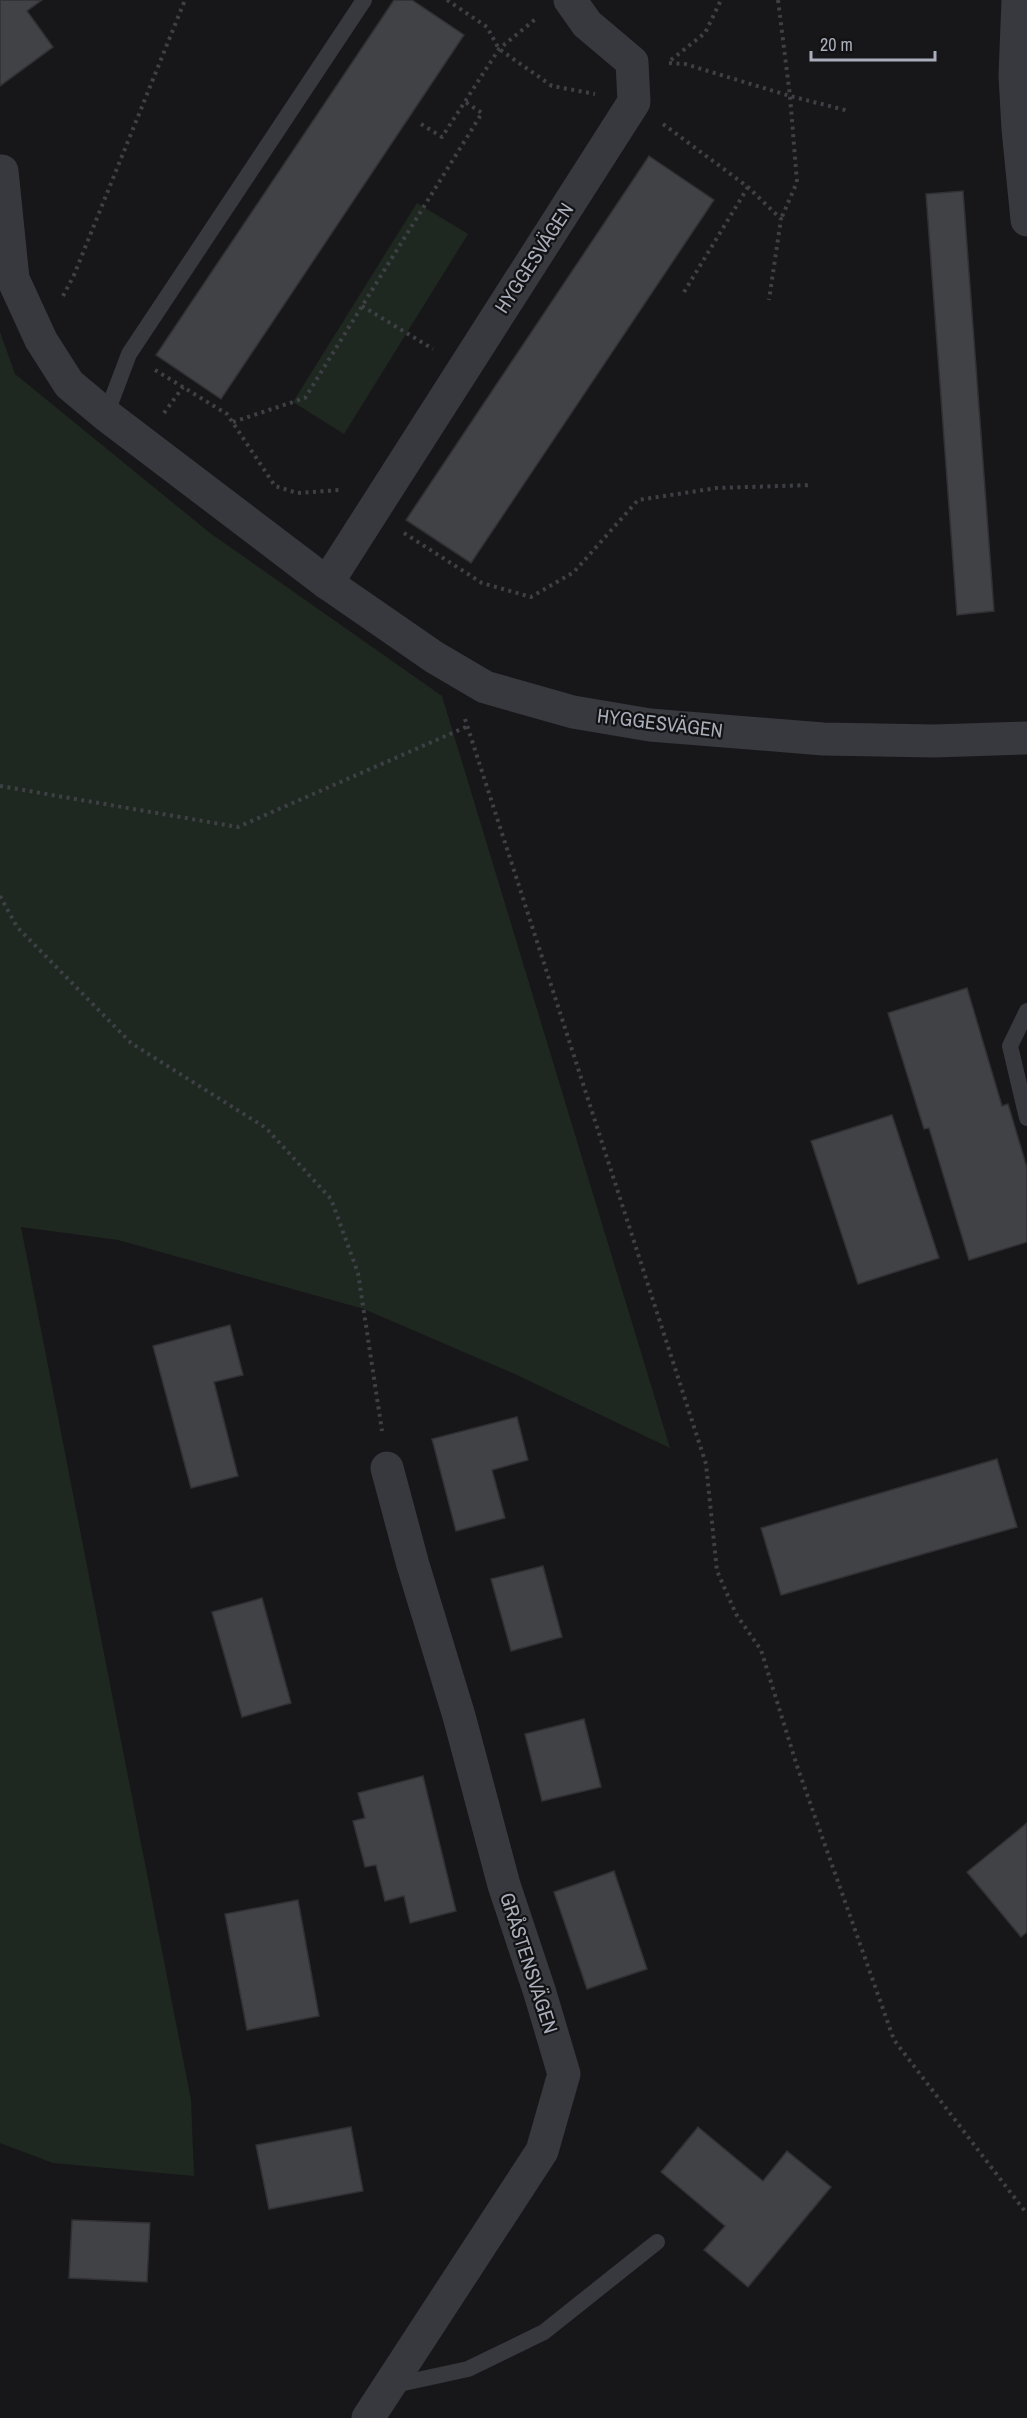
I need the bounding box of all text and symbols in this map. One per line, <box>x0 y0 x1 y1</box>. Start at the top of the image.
scale bar <box>811 24 936 62</box>
text: 20 m <box>820 32 853 57</box>
street label: HYGGESVÄGEN <box>488 197 579 318</box>
street label: HYGGESVÄGEN <box>596 701 724 744</box>
street label: GRÅSTENSVÄGEN <box>494 1889 565 2037</box>

